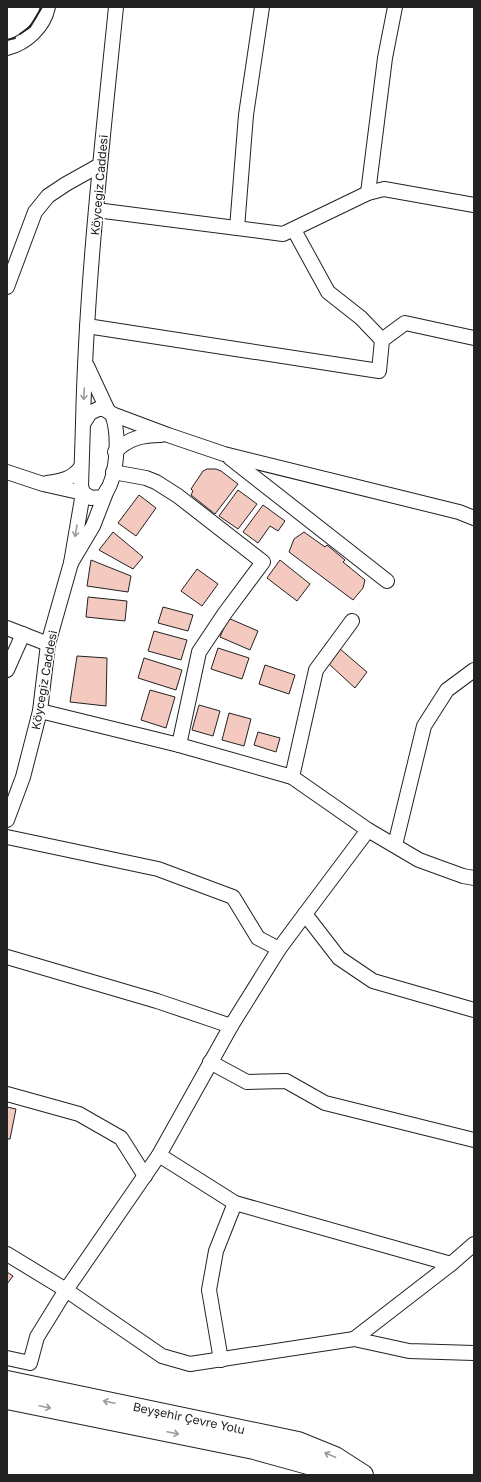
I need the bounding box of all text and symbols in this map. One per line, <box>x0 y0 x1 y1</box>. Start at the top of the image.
street label: Köyceğiz Caddesi <box>87 134 111 236</box>
one-way arrow <box>80 387 88 400</box>
one-way arrow <box>71 525 79 538</box>
street label: Köyceğiz Caddesi <box>28 629 60 731</box>
one-way arrow <box>103 1397 116 1405</box>
street label: Beyşehir Çevre Yolu <box>132 1399 246 1437</box>
one-way arrow <box>38 1403 51 1411</box>
one-way arrow <box>166 1429 179 1437</box>
one-way arrow <box>324 1451 336 1458</box>

